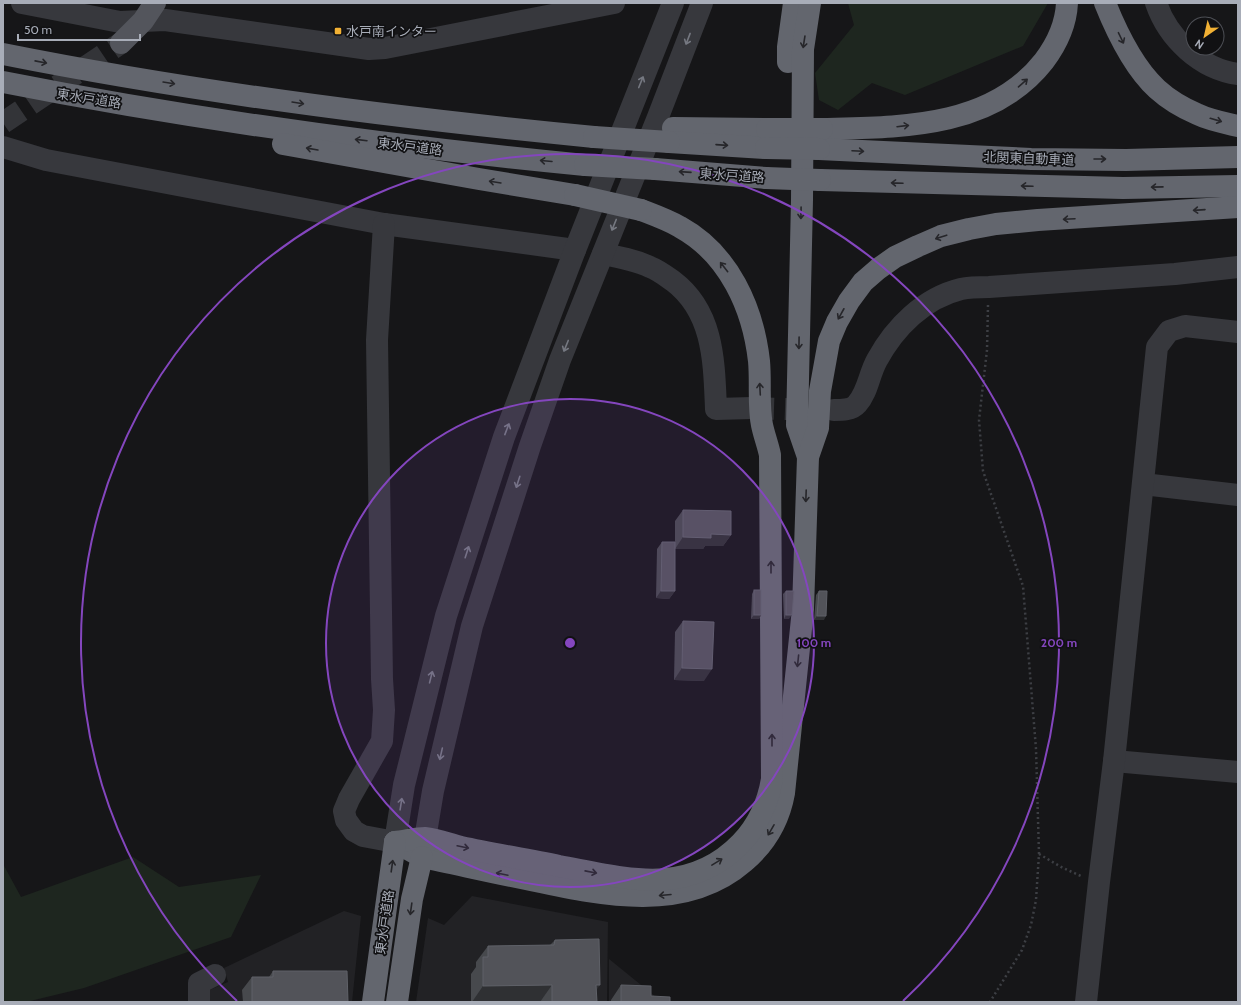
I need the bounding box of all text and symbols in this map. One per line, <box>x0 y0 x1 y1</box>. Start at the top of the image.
scale bar <box>18 16 140 42</box>
north arrow <box>1185 16 1225 56</box>
text: 50 m <box>24 22 52 37</box>
place label: 水戸南インター <box>346 23 437 39</box>
marker: 水戸南インター <box>333 26 343 36</box>
one-way arrow <box>1118 32 1125 44</box>
one-way arrow <box>683 33 691 45</box>
one-way arrow <box>800 35 808 48</box>
text: N <box>1192 36 1207 52</box>
one-way arrow <box>34 58 47 66</box>
one-way arrow <box>638 77 646 89</box>
one-way arrow <box>1018 78 1029 87</box>
one-way arrow <box>163 79 176 87</box>
street label: 東水戸道路 <box>56 85 122 111</box>
one-way arrow <box>291 100 304 108</box>
one-way arrow <box>1210 117 1223 124</box>
one-way arrow <box>896 122 909 130</box>
street label: 東水戸道路 <box>377 134 443 158</box>
one-way arrow <box>355 136 368 144</box>
one-way arrow <box>715 142 728 149</box>
one-way arrow <box>306 145 319 153</box>
one-way arrow <box>851 147 864 155</box>
street label: 北関東自動車道 <box>983 148 1075 168</box>
one-way arrow <box>1093 155 1106 163</box>
one-way arrow <box>540 157 553 165</box>
street label: 東水戸道路 <box>699 165 765 185</box>
one-way arrow <box>679 168 692 175</box>
one-way arrow <box>489 178 502 186</box>
one-way arrow <box>891 179 904 186</box>
one-way arrow <box>1021 182 1034 190</box>
one-way arrow <box>1151 183 1164 191</box>
one-way arrow <box>798 206 805 219</box>
one-way arrow <box>1193 206 1206 213</box>
one-way arrow <box>1063 215 1076 222</box>
one-way arrow <box>610 219 618 231</box>
one-way arrow <box>935 234 948 241</box>
one-way arrow <box>720 261 729 272</box>
one-way arrow <box>837 308 845 320</box>
one-way arrow <box>795 336 803 349</box>
one-way arrow <box>561 340 569 352</box>
one-way arrow <box>756 383 764 396</box>
one-way arrow <box>504 423 512 435</box>
one-way arrow <box>514 475 521 488</box>
one-way arrow <box>803 489 810 502</box>
one-way arrow <box>464 546 471 559</box>
one-way arrow <box>767 561 775 574</box>
text: 100 m <box>797 635 831 650</box>
text: 200 m <box>1041 635 1077 650</box>
centre of rings <box>563 636 577 650</box>
one-way arrow <box>794 654 801 667</box>
one-way arrow <box>427 671 435 684</box>
one-way arrow <box>768 734 776 747</box>
one-way arrow <box>437 747 445 760</box>
one-way arrow <box>398 797 406 810</box>
one-way arrow <box>766 823 774 835</box>
one-way arrow <box>456 843 469 851</box>
one-way arrow <box>711 858 722 867</box>
one-way arrow <box>388 860 396 873</box>
one-way arrow <box>584 868 597 876</box>
one-way arrow <box>496 870 509 878</box>
street label: 東水戸道路 <box>372 889 396 955</box>
one-way arrow <box>659 892 672 899</box>
one-way arrow <box>407 902 415 915</box>

